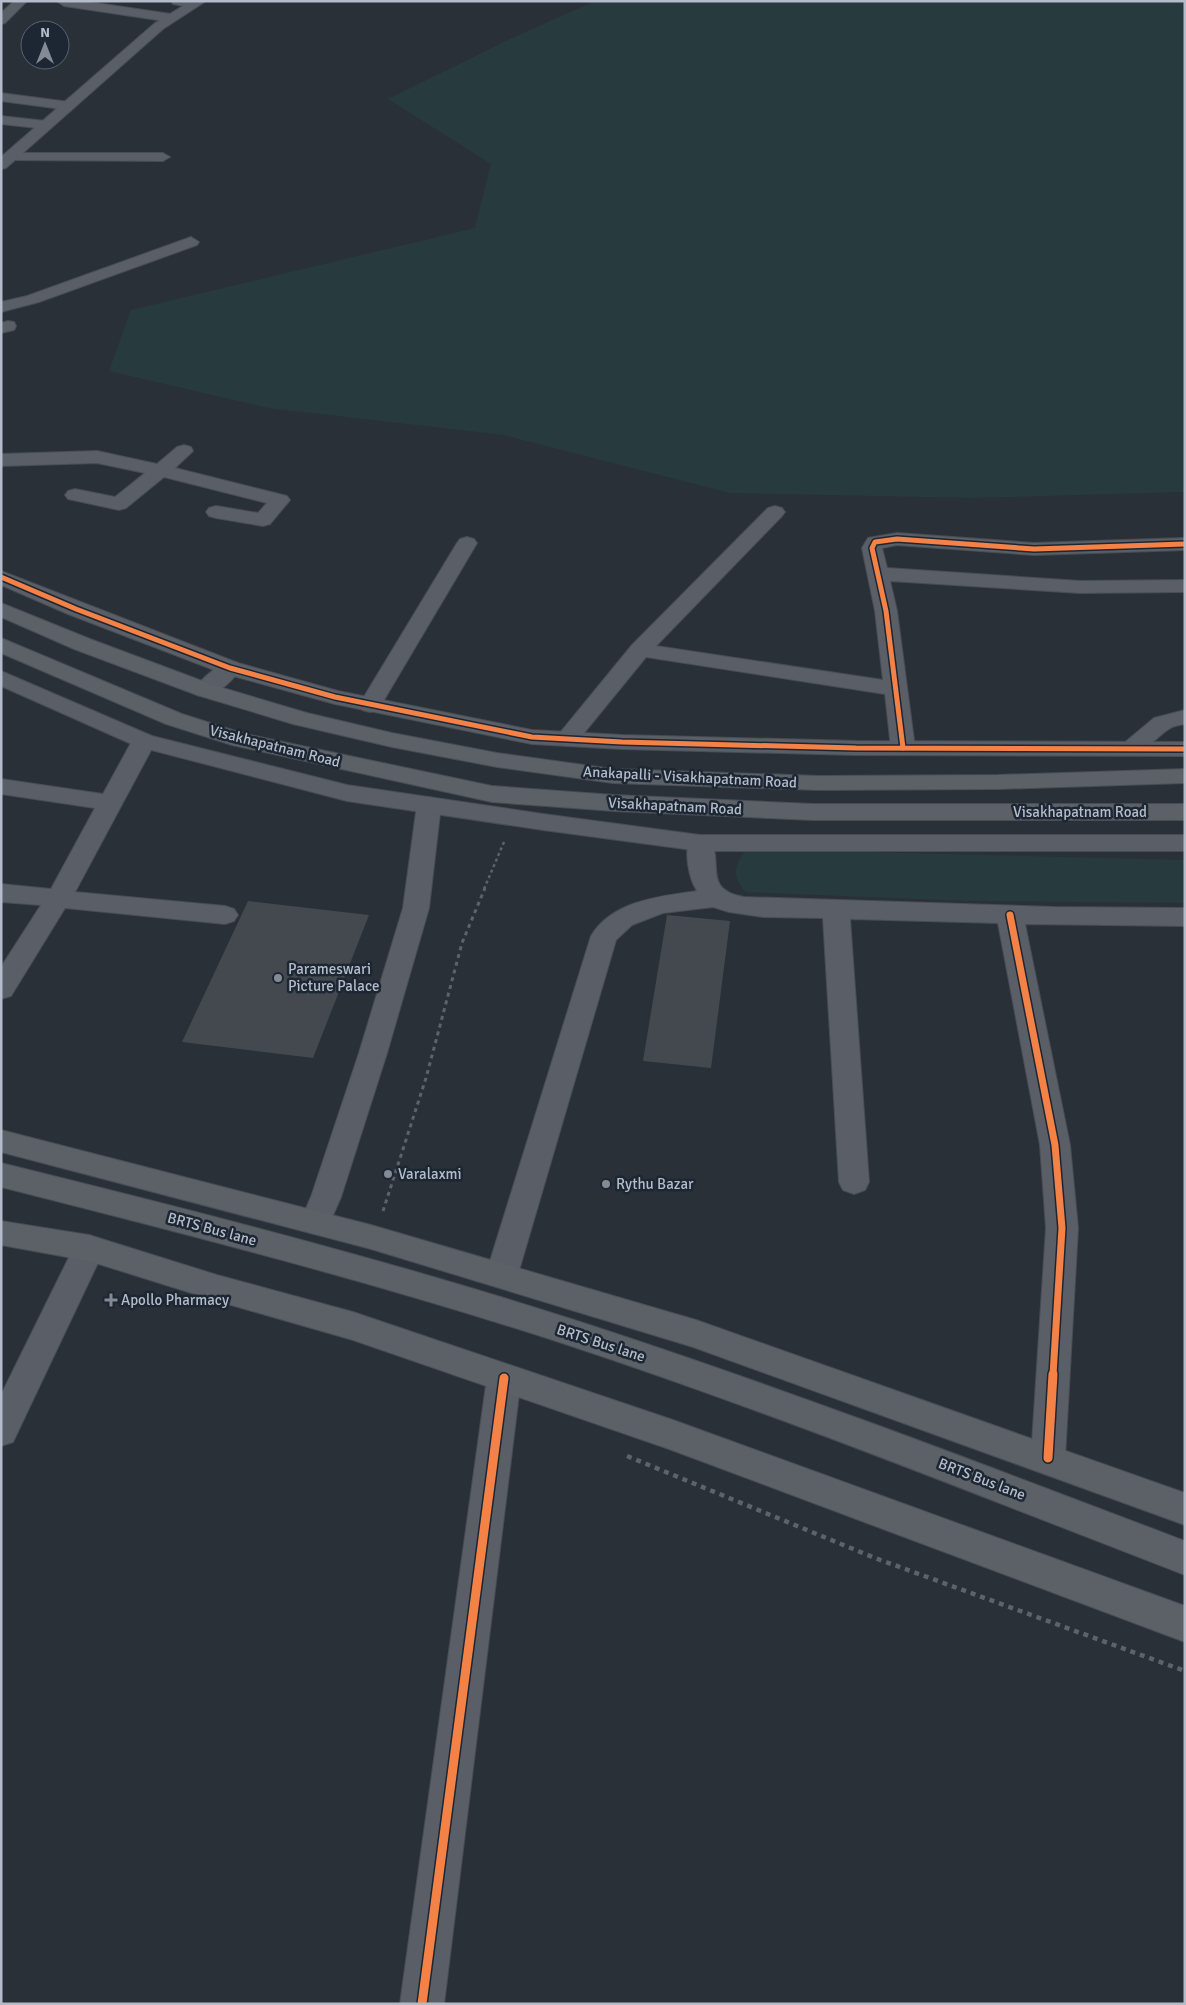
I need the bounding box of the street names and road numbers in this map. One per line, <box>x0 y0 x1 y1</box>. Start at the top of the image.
street label: Visakhapatnam Road <box>208 721 342 771</box>
street label: Anakapalli - Visakhapatnam Road <box>583 762 797 792</box>
street label: Visakhapatnam Road <box>608 794 742 818</box>
street label: Visakhapatnam Road <box>1013 803 1147 821</box>
street label: BRTS Bus lane <box>165 1208 259 1250</box>
street label: BRTS Bus lane <box>555 1320 647 1366</box>
street label: BRTS Bus lane <box>936 1454 1028 1504</box>

